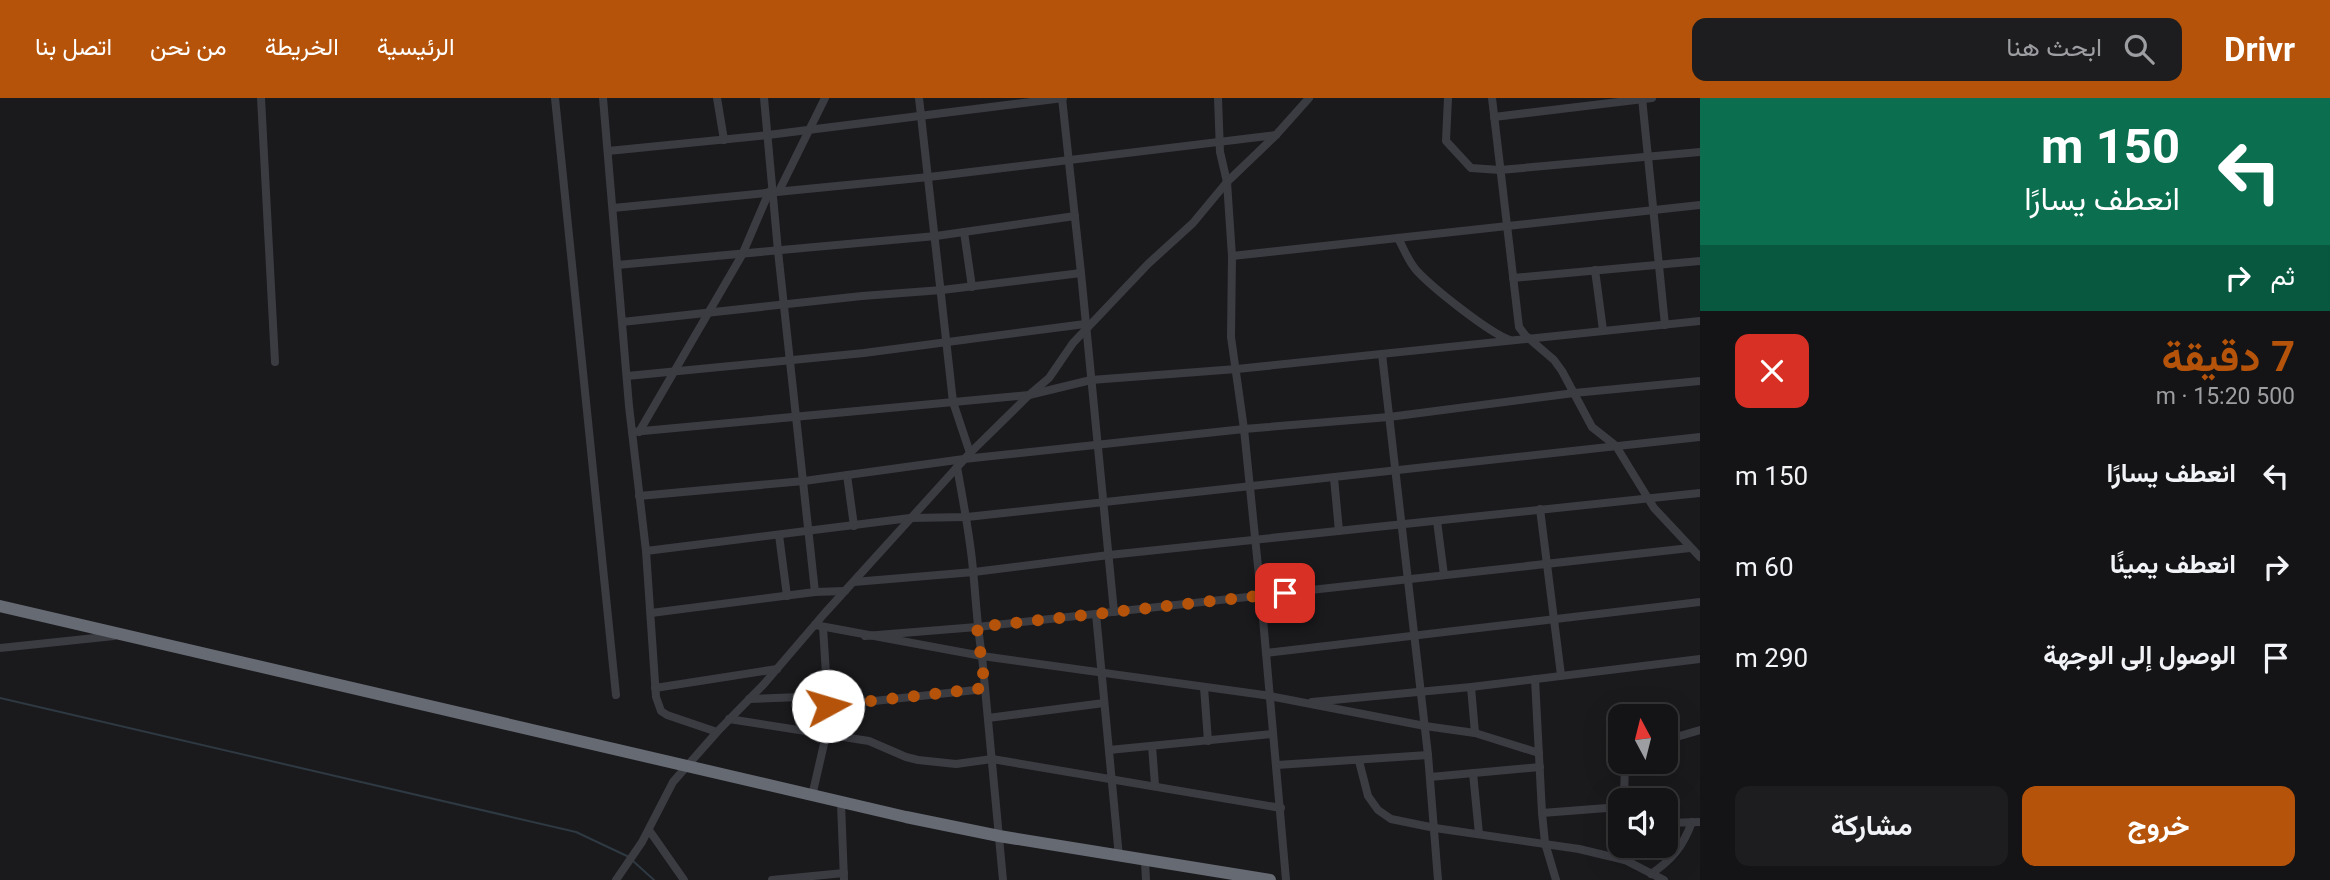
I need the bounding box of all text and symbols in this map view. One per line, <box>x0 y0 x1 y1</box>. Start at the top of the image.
search box <box>1692 18 2182 81</box>
icon: search <box>2120 30 2158 68</box>
text: Drivr <box>2224 30 2295 69</box>
text: ابحث هنا <box>2006 32 2102 62</box>
text: اتصل بنا <box>35 33 112 61</box>
text: من نحن <box>150 33 227 61</box>
text: الخريطة <box>265 33 339 61</box>
text: الرئيسية <box>377 33 454 61</box>
text: 150 m <box>2041 118 2180 175</box>
icon: left <box>2204 126 2295 217</box>
text: انعطف يسارًا <box>2024 180 2180 218</box>
icon: right <box>2219 259 2257 297</box>
text: ثم <box>2271 261 2295 291</box>
text: 7 دقيقة <box>2161 332 2295 381</box>
button: close <box>1735 334 1809 408</box>
text: 500 m · 15:20 <box>2156 383 2295 410</box>
icon: left <box>2257 457 2295 495</box>
text: انعطف يسارًا <box>2106 458 2236 488</box>
text: 150 m <box>1735 461 1808 491</box>
icon: right <box>2257 548 2295 586</box>
text: انعطف يمينًا <box>2110 549 2236 579</box>
text: 60 m <box>1735 552 1794 582</box>
pin <box>1255 563 1315 623</box>
icon: arrive <box>1266 574 1304 612</box>
icon: arrive <box>2257 639 2295 677</box>
text: الوصول إلى الوجهة <box>2043 640 2236 670</box>
text: 290 m <box>1735 643 1808 673</box>
position arrow <box>791 669 865 743</box>
north arrow <box>1608 704 1678 774</box>
map controls <box>1608 704 1678 858</box>
button: مشاركة <box>1735 786 2008 866</box>
button: خروج <box>2022 786 2295 866</box>
button: sound <box>1608 788 1678 858</box>

